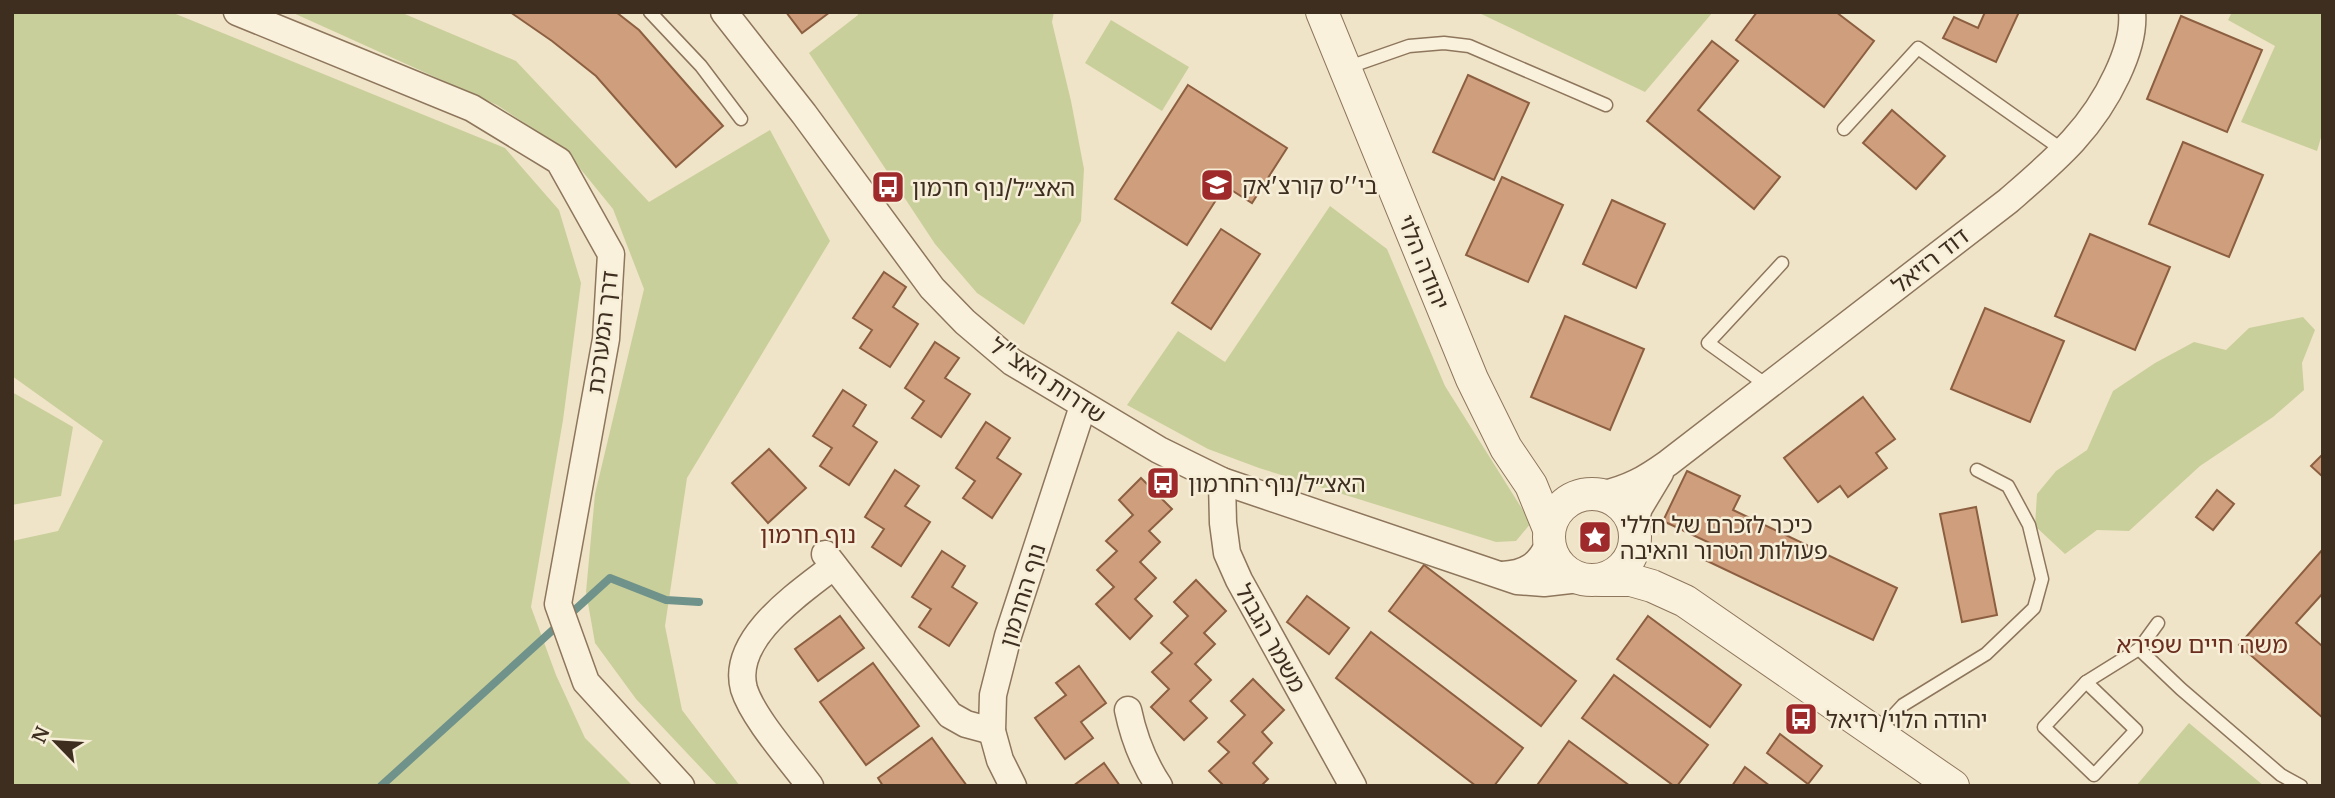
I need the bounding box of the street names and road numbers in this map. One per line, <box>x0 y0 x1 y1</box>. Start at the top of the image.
street label: יהודה הלוי <box>1392 210 1456 314</box>
street label: דוד רזיאל <box>1886 221 1974 299</box>
street label: דרך המערכת <box>580 269 624 395</box>
street label: שדרות האצ"ל <box>984 331 1112 429</box>
street label: נוף החרמון <box>993 540 1051 650</box>
street label: משמר הגבול <box>1229 579 1313 697</box>

